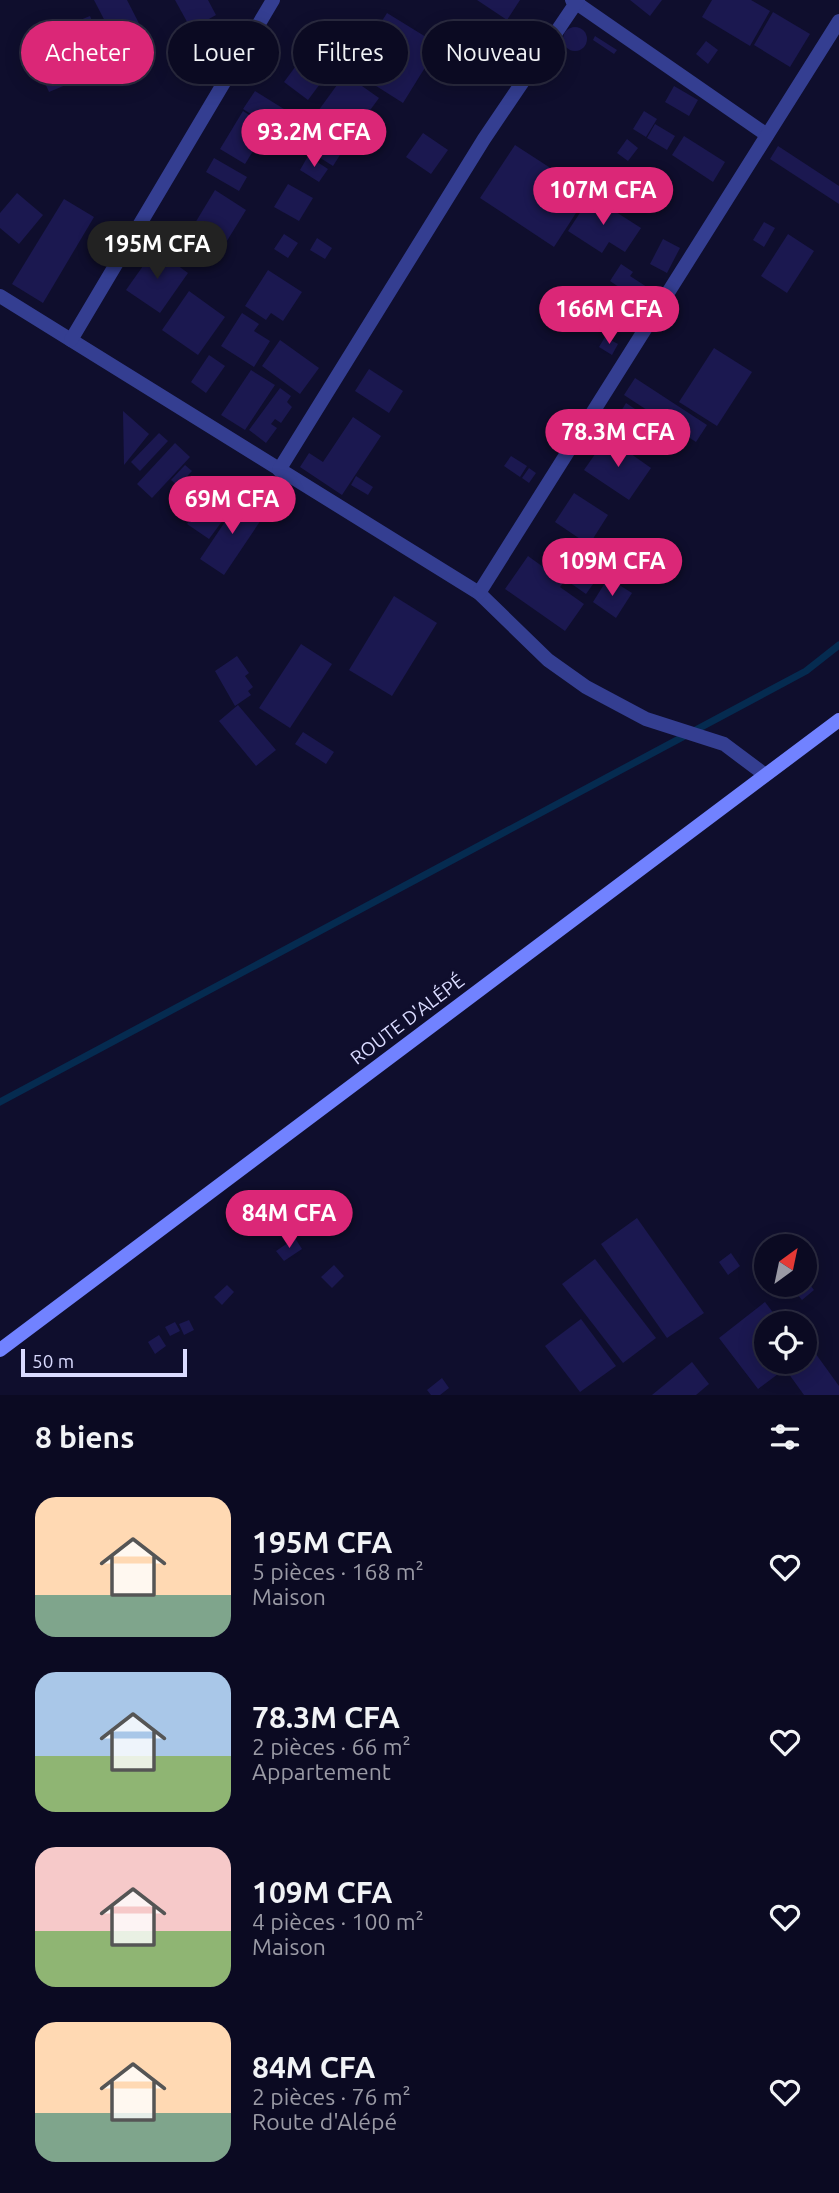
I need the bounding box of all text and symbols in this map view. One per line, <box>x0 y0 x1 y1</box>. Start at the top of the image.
chip: Acheter <box>21 21 154 84</box>
chip: Louer <box>168 21 279 84</box>
chip: Filtres <box>293 21 408 84</box>
chip: Nouveau <box>422 21 565 84</box>
pin: 93.2M CFA <box>234 110 394 169</box>
text: 93.2M CFA <box>257 119 371 144</box>
pin: 107M CFA <box>531 168 675 227</box>
text: 107M CFA <box>549 177 657 202</box>
pin: 195M CFA <box>85 222 229 281</box>
text: 195M CFA <box>103 231 211 256</box>
pin: 166M CFA <box>537 286 681 346</box>
text: 166M CFA <box>555 296 663 321</box>
pin: 78.3M CFA <box>538 410 698 469</box>
text: 78.3M CFA <box>561 419 675 444</box>
pin: 69M CFA <box>167 476 297 536</box>
text: 69M CFA <box>185 486 279 511</box>
pin: 109M CFA <box>540 538 684 598</box>
text: 109M CFA <box>558 548 666 573</box>
street label: ROUTE D'ALÉPÉ <box>346 969 468 1069</box>
pin: 84M CFA <box>224 1190 354 1250</box>
text: 84M CFA <box>242 1200 336 1225</box>
north arrow <box>754 1234 817 1297</box>
map controls <box>754 1234 817 1374</box>
button: locate <box>754 1311 817 1374</box>
scale bar <box>21 1346 187 1378</box>
text: 50 m <box>32 1350 74 1372</box>
icon: filters <box>766 1418 804 1456</box>
text: 8 biens <box>35 1420 134 1454</box>
icon: home <box>91 1525 175 1609</box>
text: 195M CFA <box>252 1525 392 1559</box>
icon: heart <box>766 1548 804 1586</box>
text: 5 pièces · 168 m² <box>252 1559 424 1584</box>
text: Maison <box>252 1584 326 1609</box>
icon: home <box>91 1700 175 1784</box>
text: 78.3M CFA <box>252 1700 400 1734</box>
icon: heart <box>766 1723 804 1761</box>
text: 2 pièces · 66 m² <box>252 1734 411 1759</box>
text: Appartement <box>252 1759 391 1784</box>
icon: home <box>91 1875 175 1959</box>
text: 109M CFA <box>252 1875 392 1909</box>
icon: heart <box>766 1898 804 1936</box>
text: 4 pièces · 100 m² <box>252 1909 424 1934</box>
text: Maison <box>252 1934 326 1959</box>
icon: home <box>91 2050 175 2134</box>
text: 84M CFA <box>252 2050 375 2084</box>
icon: heart <box>766 2073 804 2111</box>
text: 2 pièces · 76 m² <box>252 2084 411 2109</box>
text: Route d'Alépé <box>252 2109 397 2134</box>

